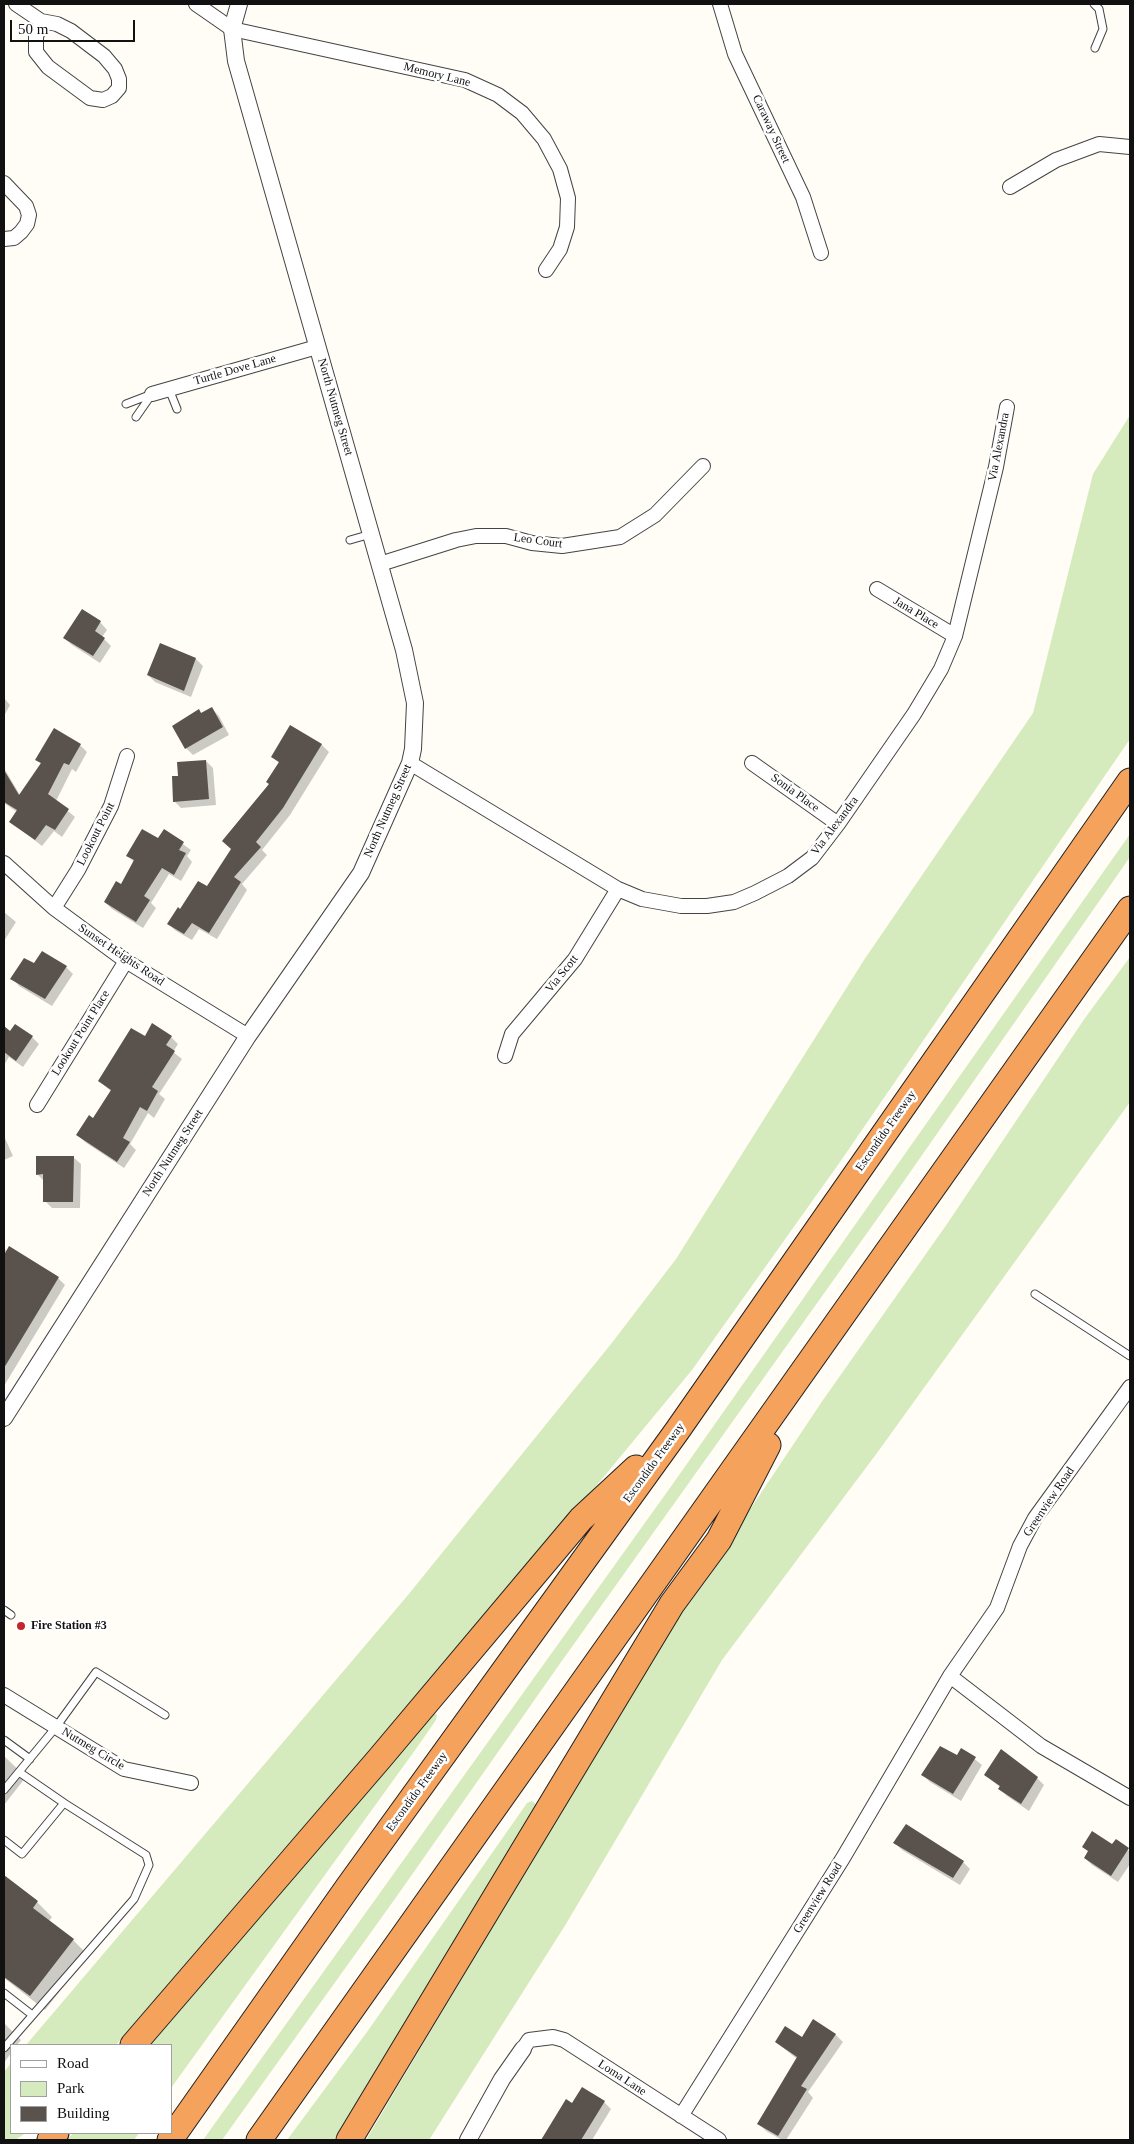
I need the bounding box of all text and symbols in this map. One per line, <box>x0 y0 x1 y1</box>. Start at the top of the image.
scale bar <box>12 10 138 42</box>
text: 50 m <box>18 21 48 37</box>
street label: Memory Lane <box>402 60 472 90</box>
street label: Caraway Street <box>749 93 793 165</box>
street label: Turtle Dove Lane <box>192 351 278 389</box>
street label: North Nutmeg Street <box>314 357 356 457</box>
street label: Via Alexandra <box>985 411 1013 483</box>
street label: Leo Court <box>513 530 563 552</box>
street label: Jana Place <box>891 594 941 632</box>
street label: North Nutmeg Street <box>361 762 415 860</box>
street label: Sonia Place <box>768 771 822 815</box>
street label: Via Alexandra <box>808 794 862 858</box>
street label: Lookout Point <box>74 800 118 868</box>
street label: Sunset Heights Road <box>75 921 167 989</box>
street label: Via Scott <box>542 952 582 996</box>
street label: Lookout Point Place <box>49 988 113 1078</box>
street label: Escondido Freeway <box>853 1088 919 1174</box>
street label: North Nutmeg Street <box>140 1107 206 1199</box>
street label: Escondido Freeway <box>620 1420 688 1506</box>
street label: Greenview Road <box>1020 1464 1078 1540</box>
place label: Fire Station #3 <box>31 1619 107 1633</box>
marker: Fire Station #3 <box>15 1620 27 1632</box>
street label: Nutmeg Circle <box>59 1725 127 1773</box>
street label: Escondido Freeway <box>383 1749 451 1835</box>
street label: Greenview Road <box>790 1860 846 1936</box>
legend <box>10 2044 172 2134</box>
text: Road <box>57 2055 89 2071</box>
street label: Loma Lane <box>595 2057 649 2099</box>
text: Park <box>57 2080 85 2096</box>
text: Building <box>57 2105 110 2121</box>

